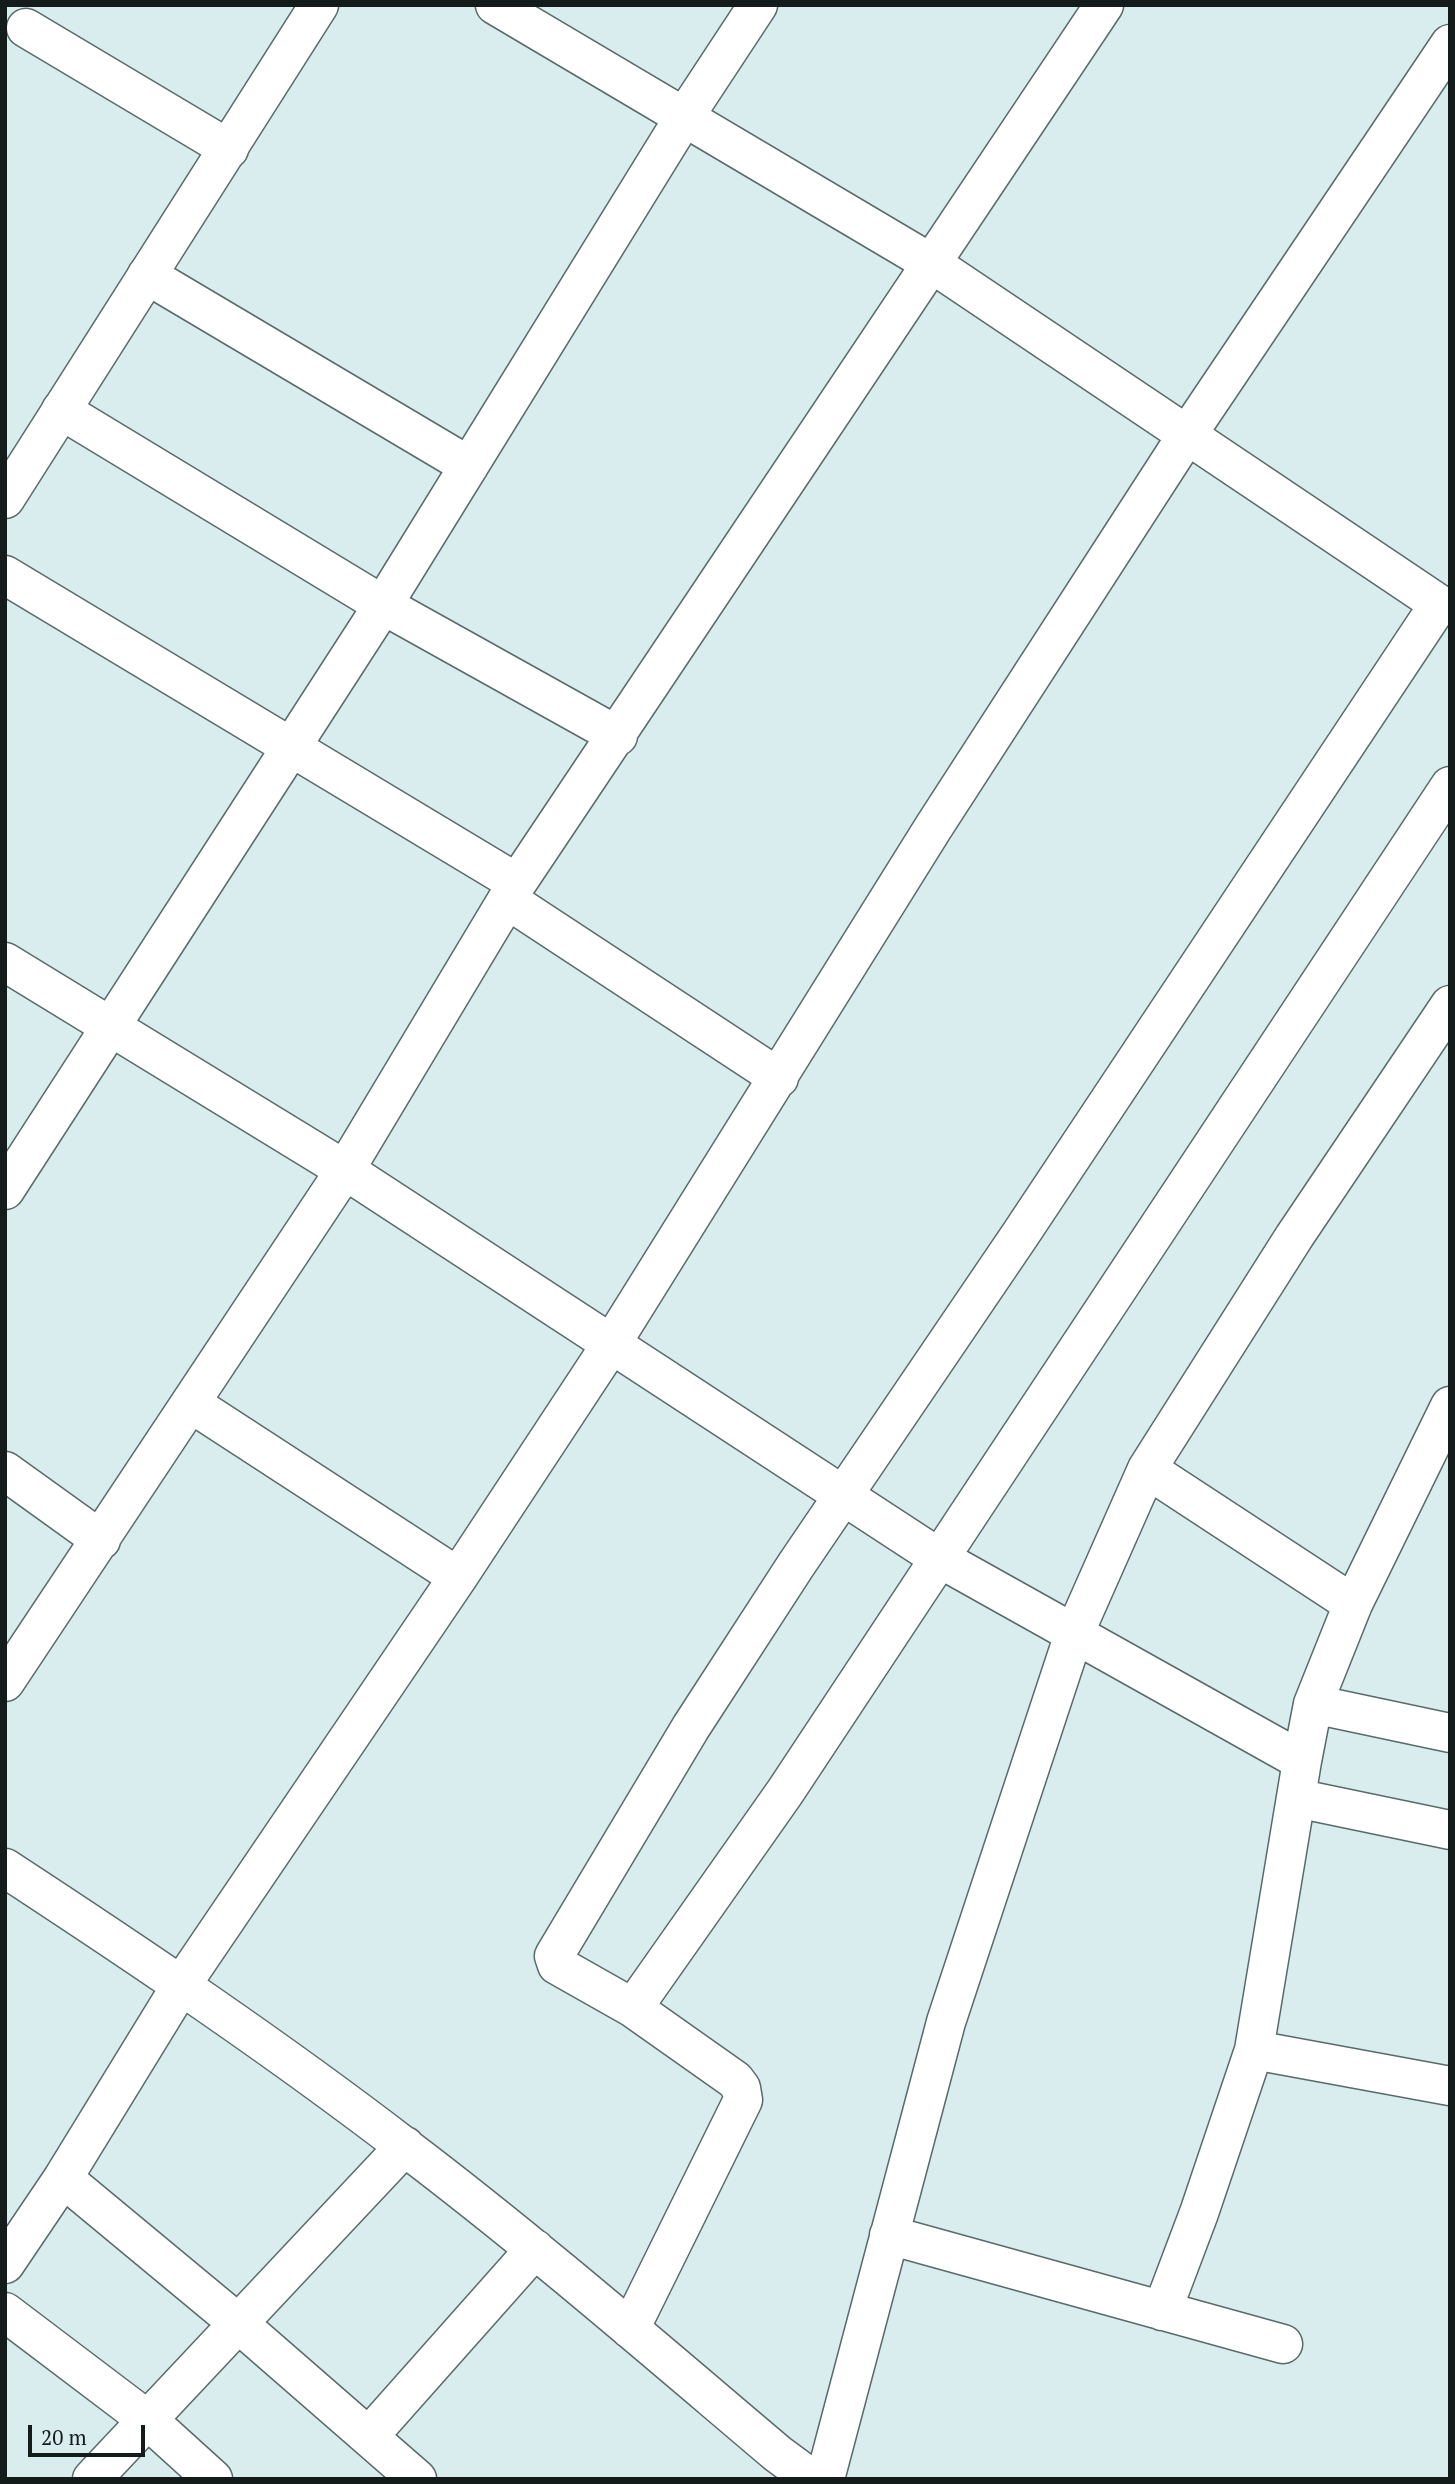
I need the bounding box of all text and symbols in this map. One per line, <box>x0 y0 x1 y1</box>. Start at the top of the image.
scale bar <box>32 2410 149 2454</box>
text: 20 m <box>41 2423 87 2451</box>

